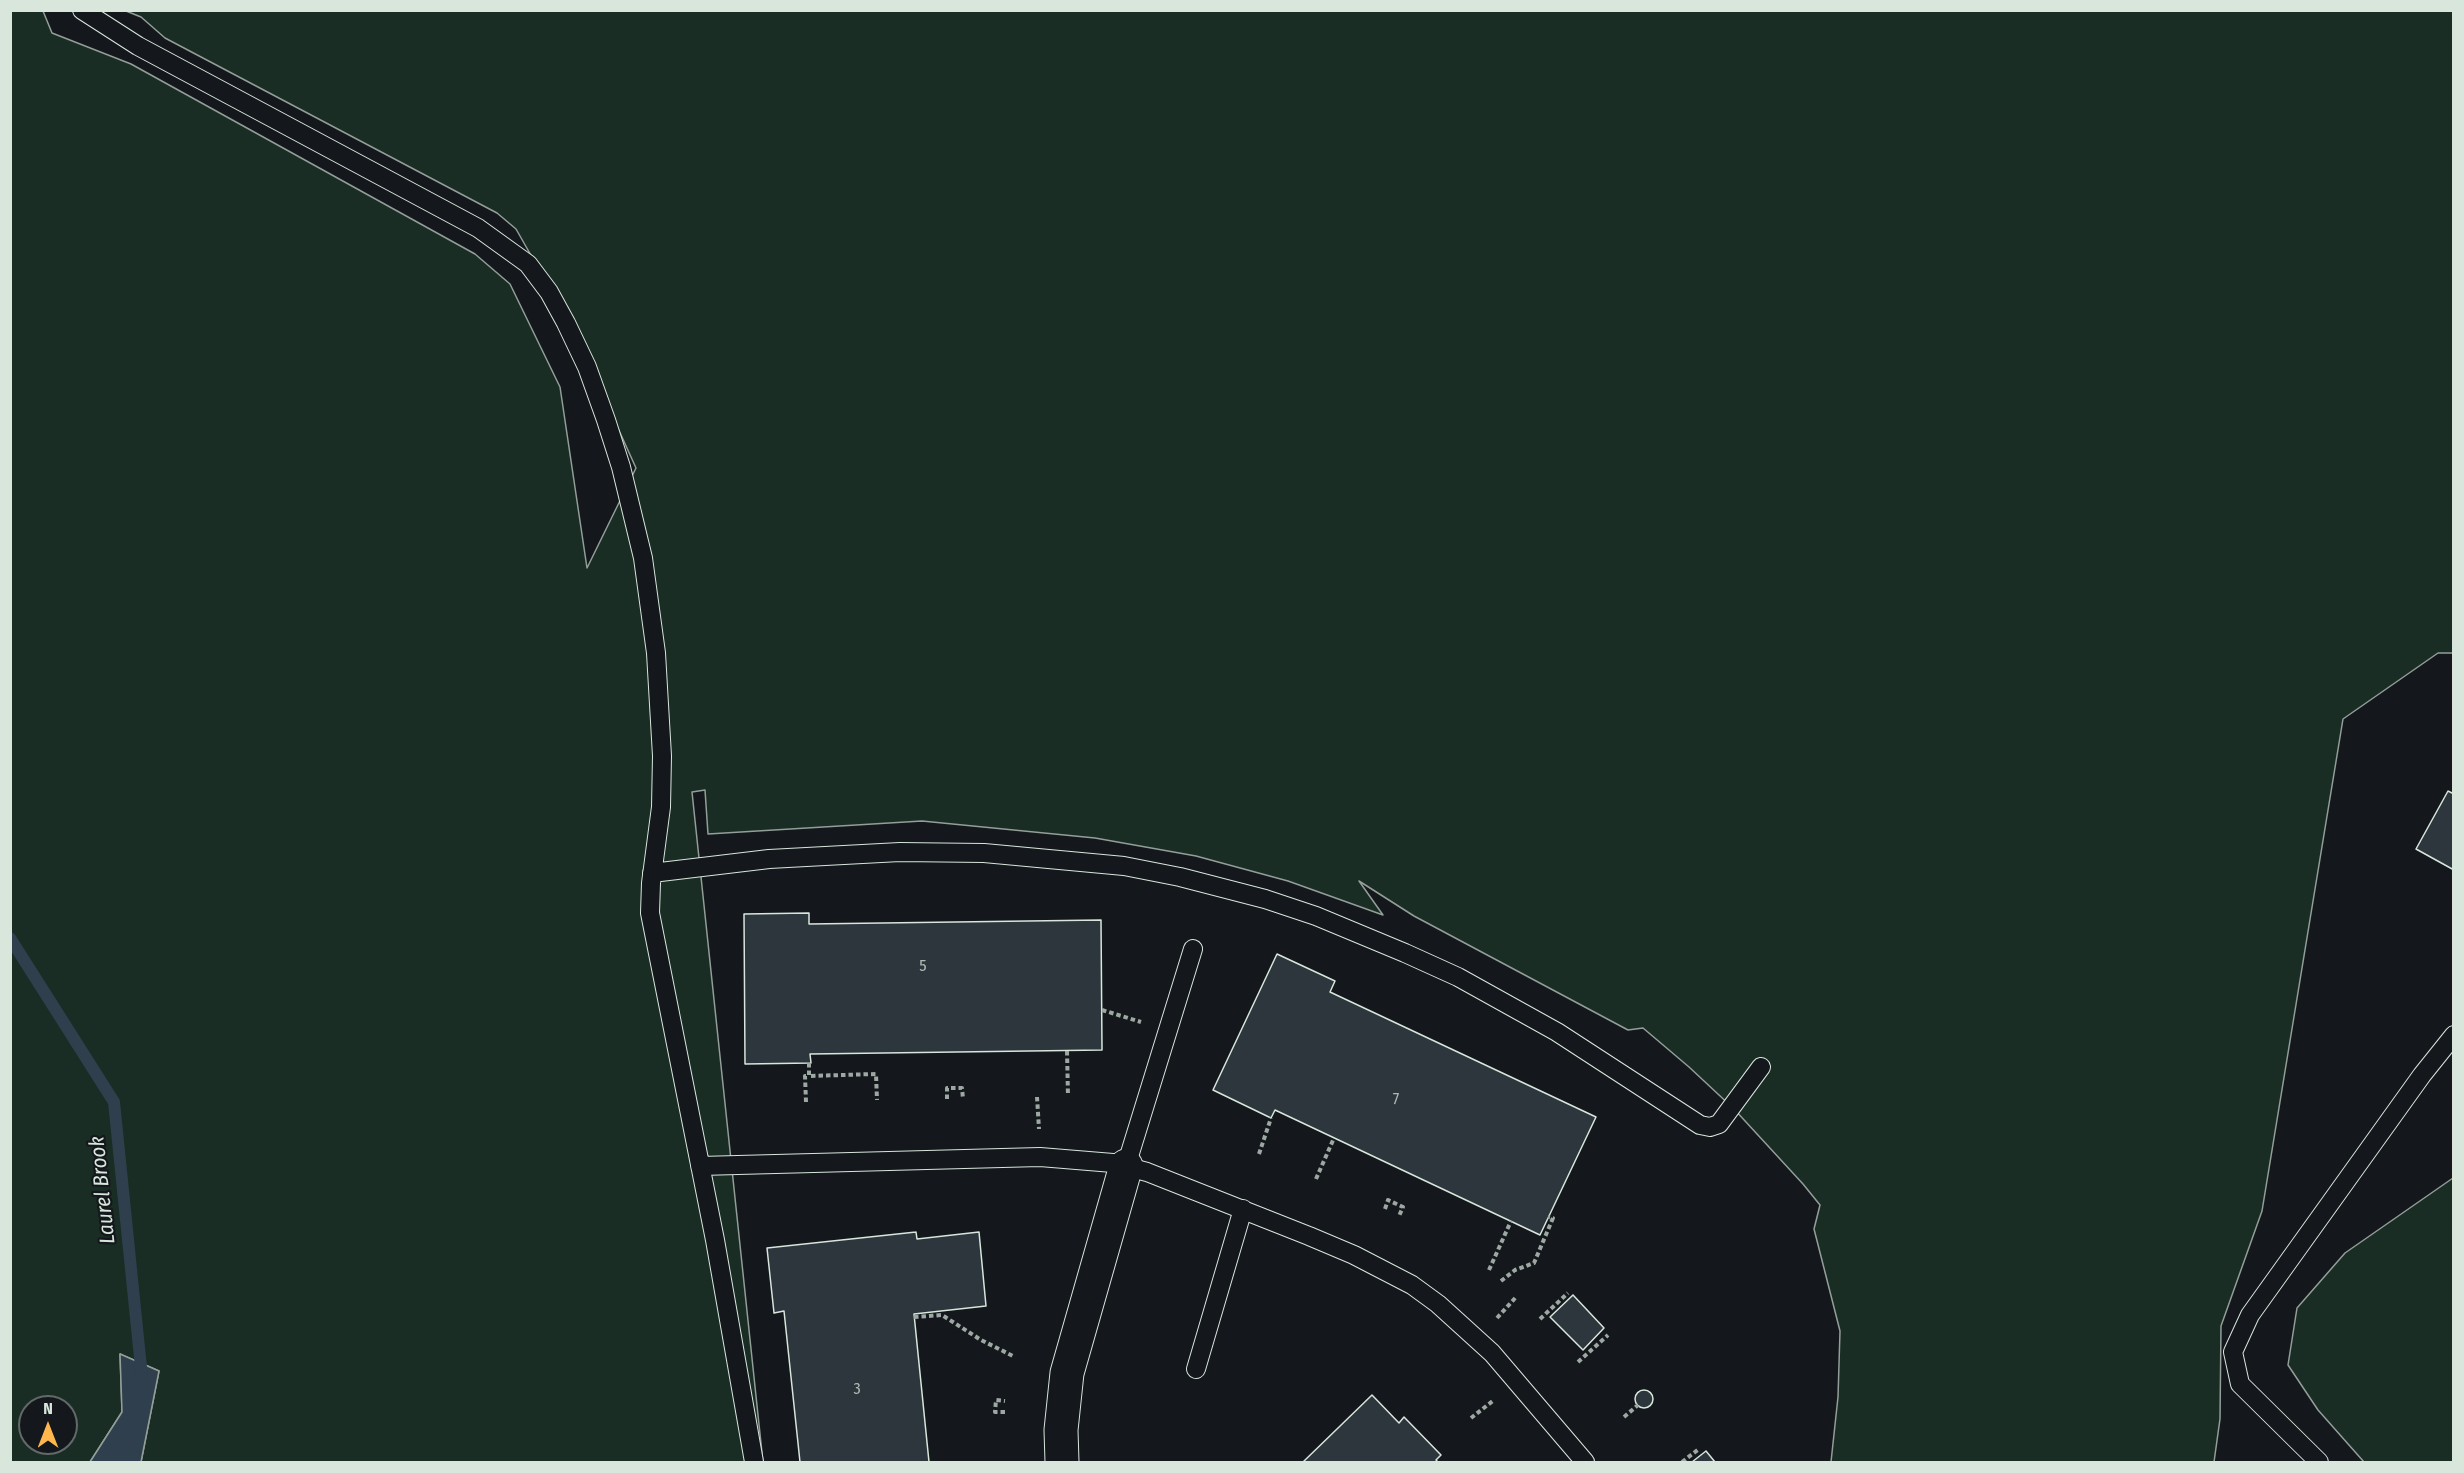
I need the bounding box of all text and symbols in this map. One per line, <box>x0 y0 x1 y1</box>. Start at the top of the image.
house number: 5 <box>919 957 927 977</box>
house number: 7 <box>1393 1090 1399 1110</box>
water label: Laurel Brook <box>85 1135 121 1245</box>
house number: 3 <box>853 1380 861 1400</box>
north arrow <box>18 1395 78 1455</box>
text: N <box>43 1399 53 1418</box>

